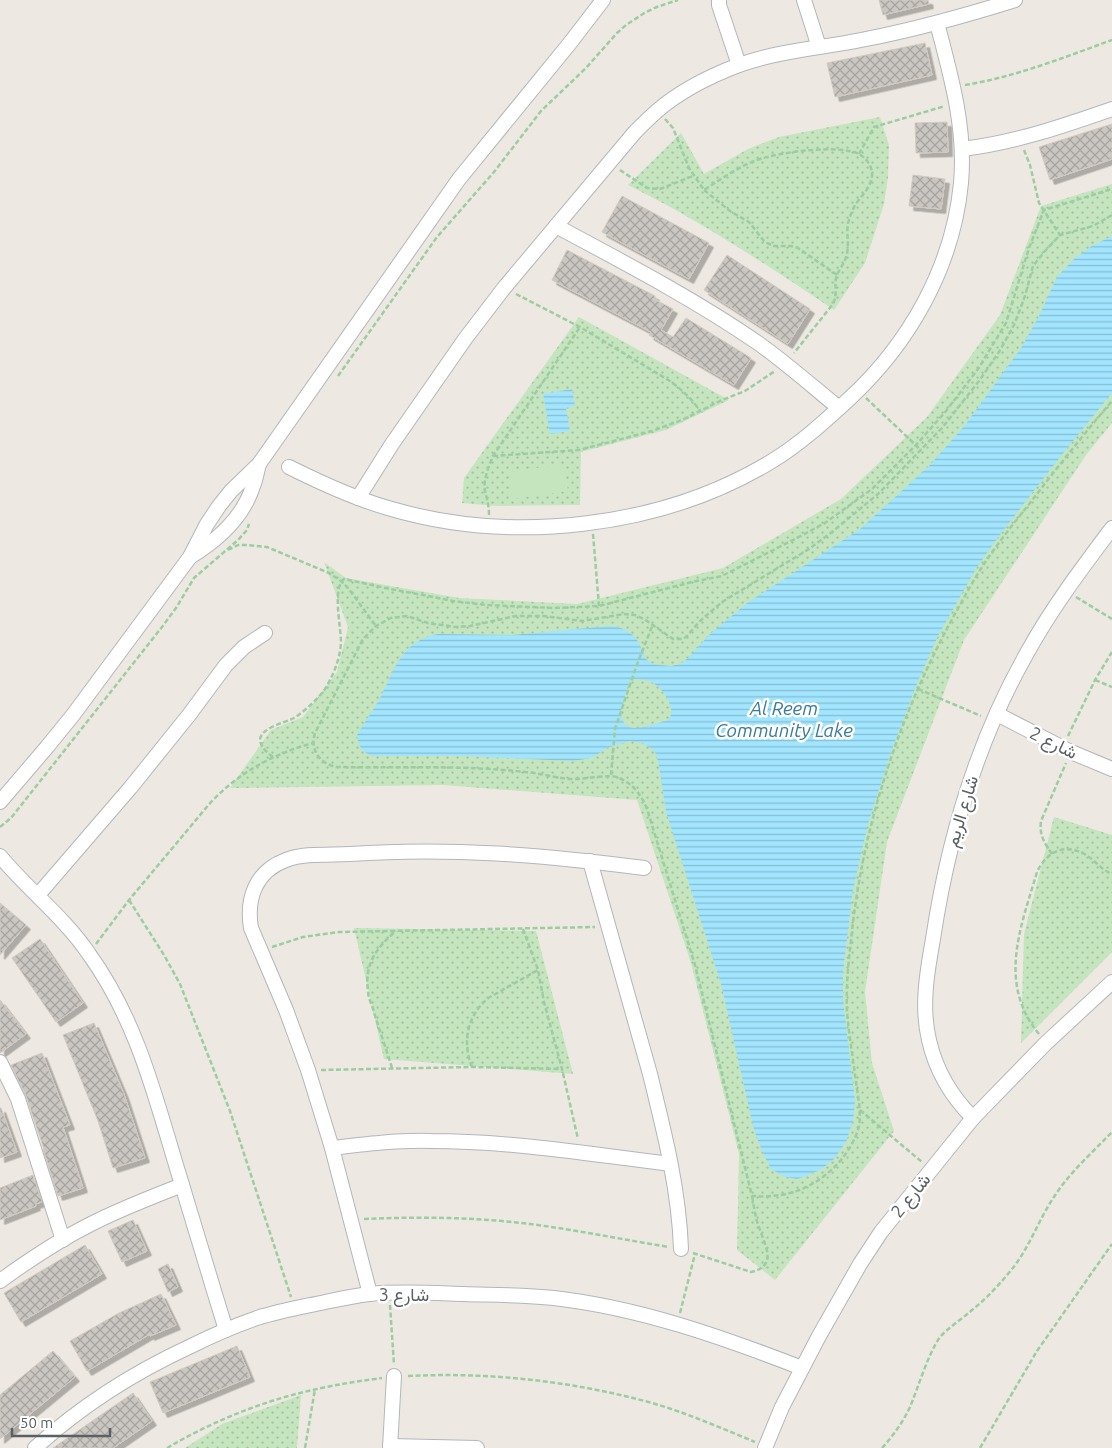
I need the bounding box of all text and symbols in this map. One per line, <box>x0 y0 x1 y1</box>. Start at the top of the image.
water label: Al Reem Community Lake <box>715 697 853 741</box>
street label: شارع 2 <box>1026 722 1081 765</box>
street label: شارع الريم <box>941 773 984 850</box>
street label: شارع 2 <box>886 1169 936 1223</box>
street label: شارع 3 <box>379 1284 429 1307</box>
scale bar <box>12 1406 110 1438</box>
text: 50 m <box>20 1414 53 1431</box>

